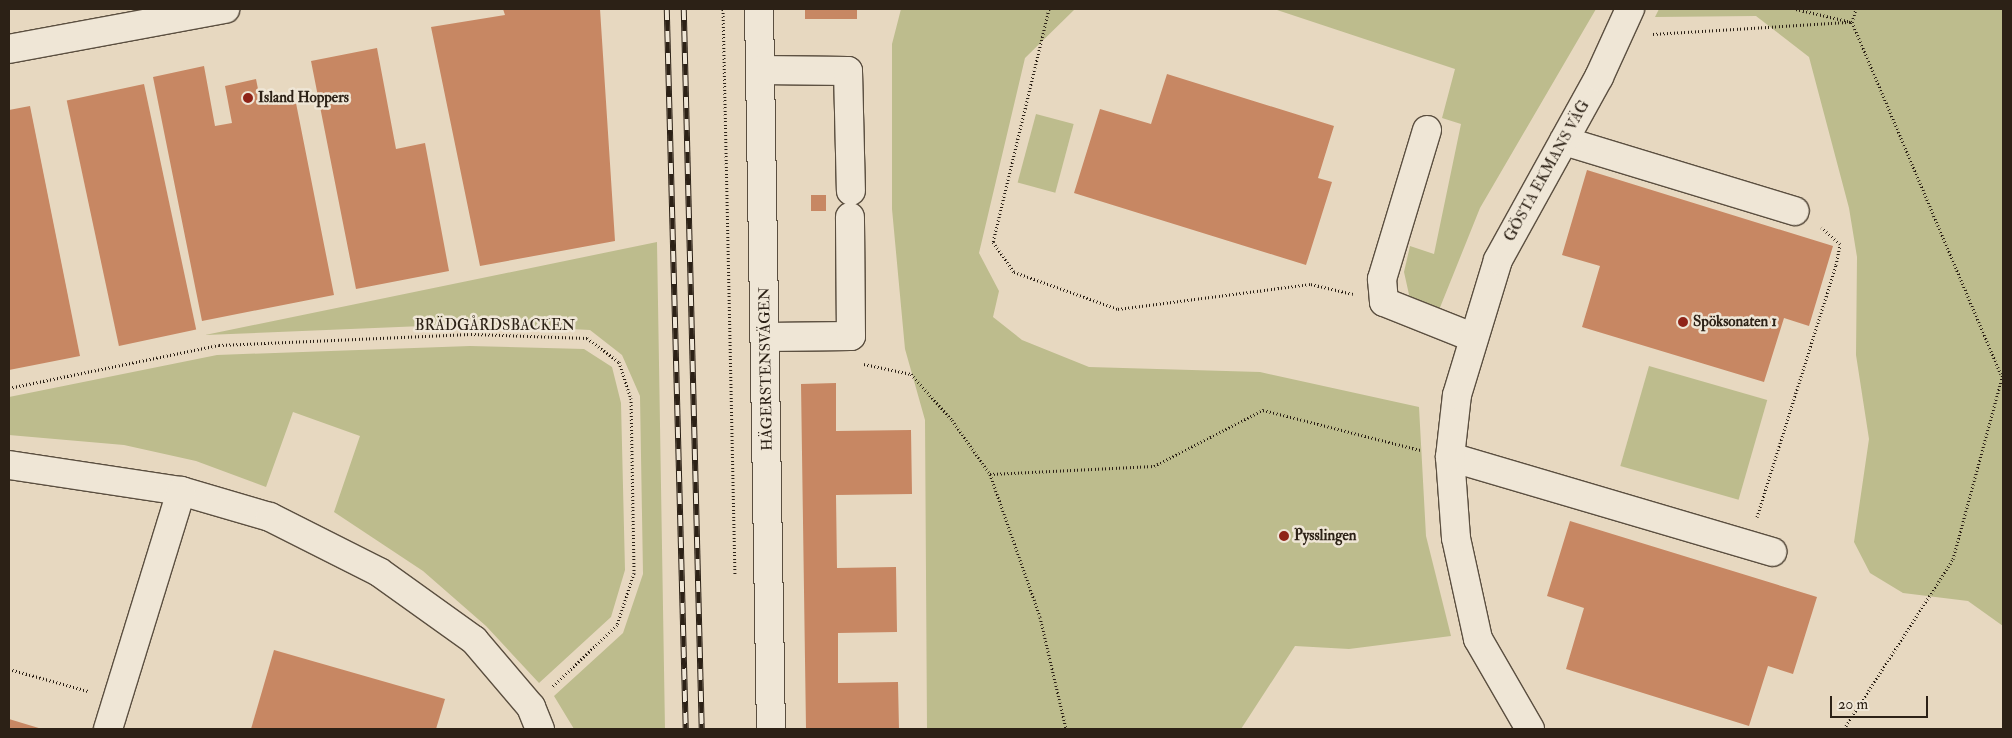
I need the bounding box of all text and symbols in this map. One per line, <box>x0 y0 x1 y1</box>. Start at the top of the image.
place label: Island Hoppers <box>258 89 349 107</box>
marker: Island Hoppers <box>242 92 254 104</box>
street label: GÖSTA EKMANS VÄG <box>1501 97 1593 245</box>
street label: HÄGERSTENSVÄGEN <box>756 287 776 451</box>
place label: Spöksonaten 1 <box>1693 313 1777 331</box>
marker: Spöksonaten 1 <box>1677 316 1689 328</box>
street label: BRÄDGÅRDSBACKEN <box>415 317 575 335</box>
place label: Pysslingen <box>1294 527 1357 545</box>
marker: Pysslingen <box>1278 530 1290 542</box>
scale bar <box>1832 686 1930 718</box>
text: 20 m <box>1838 695 1868 714</box>

